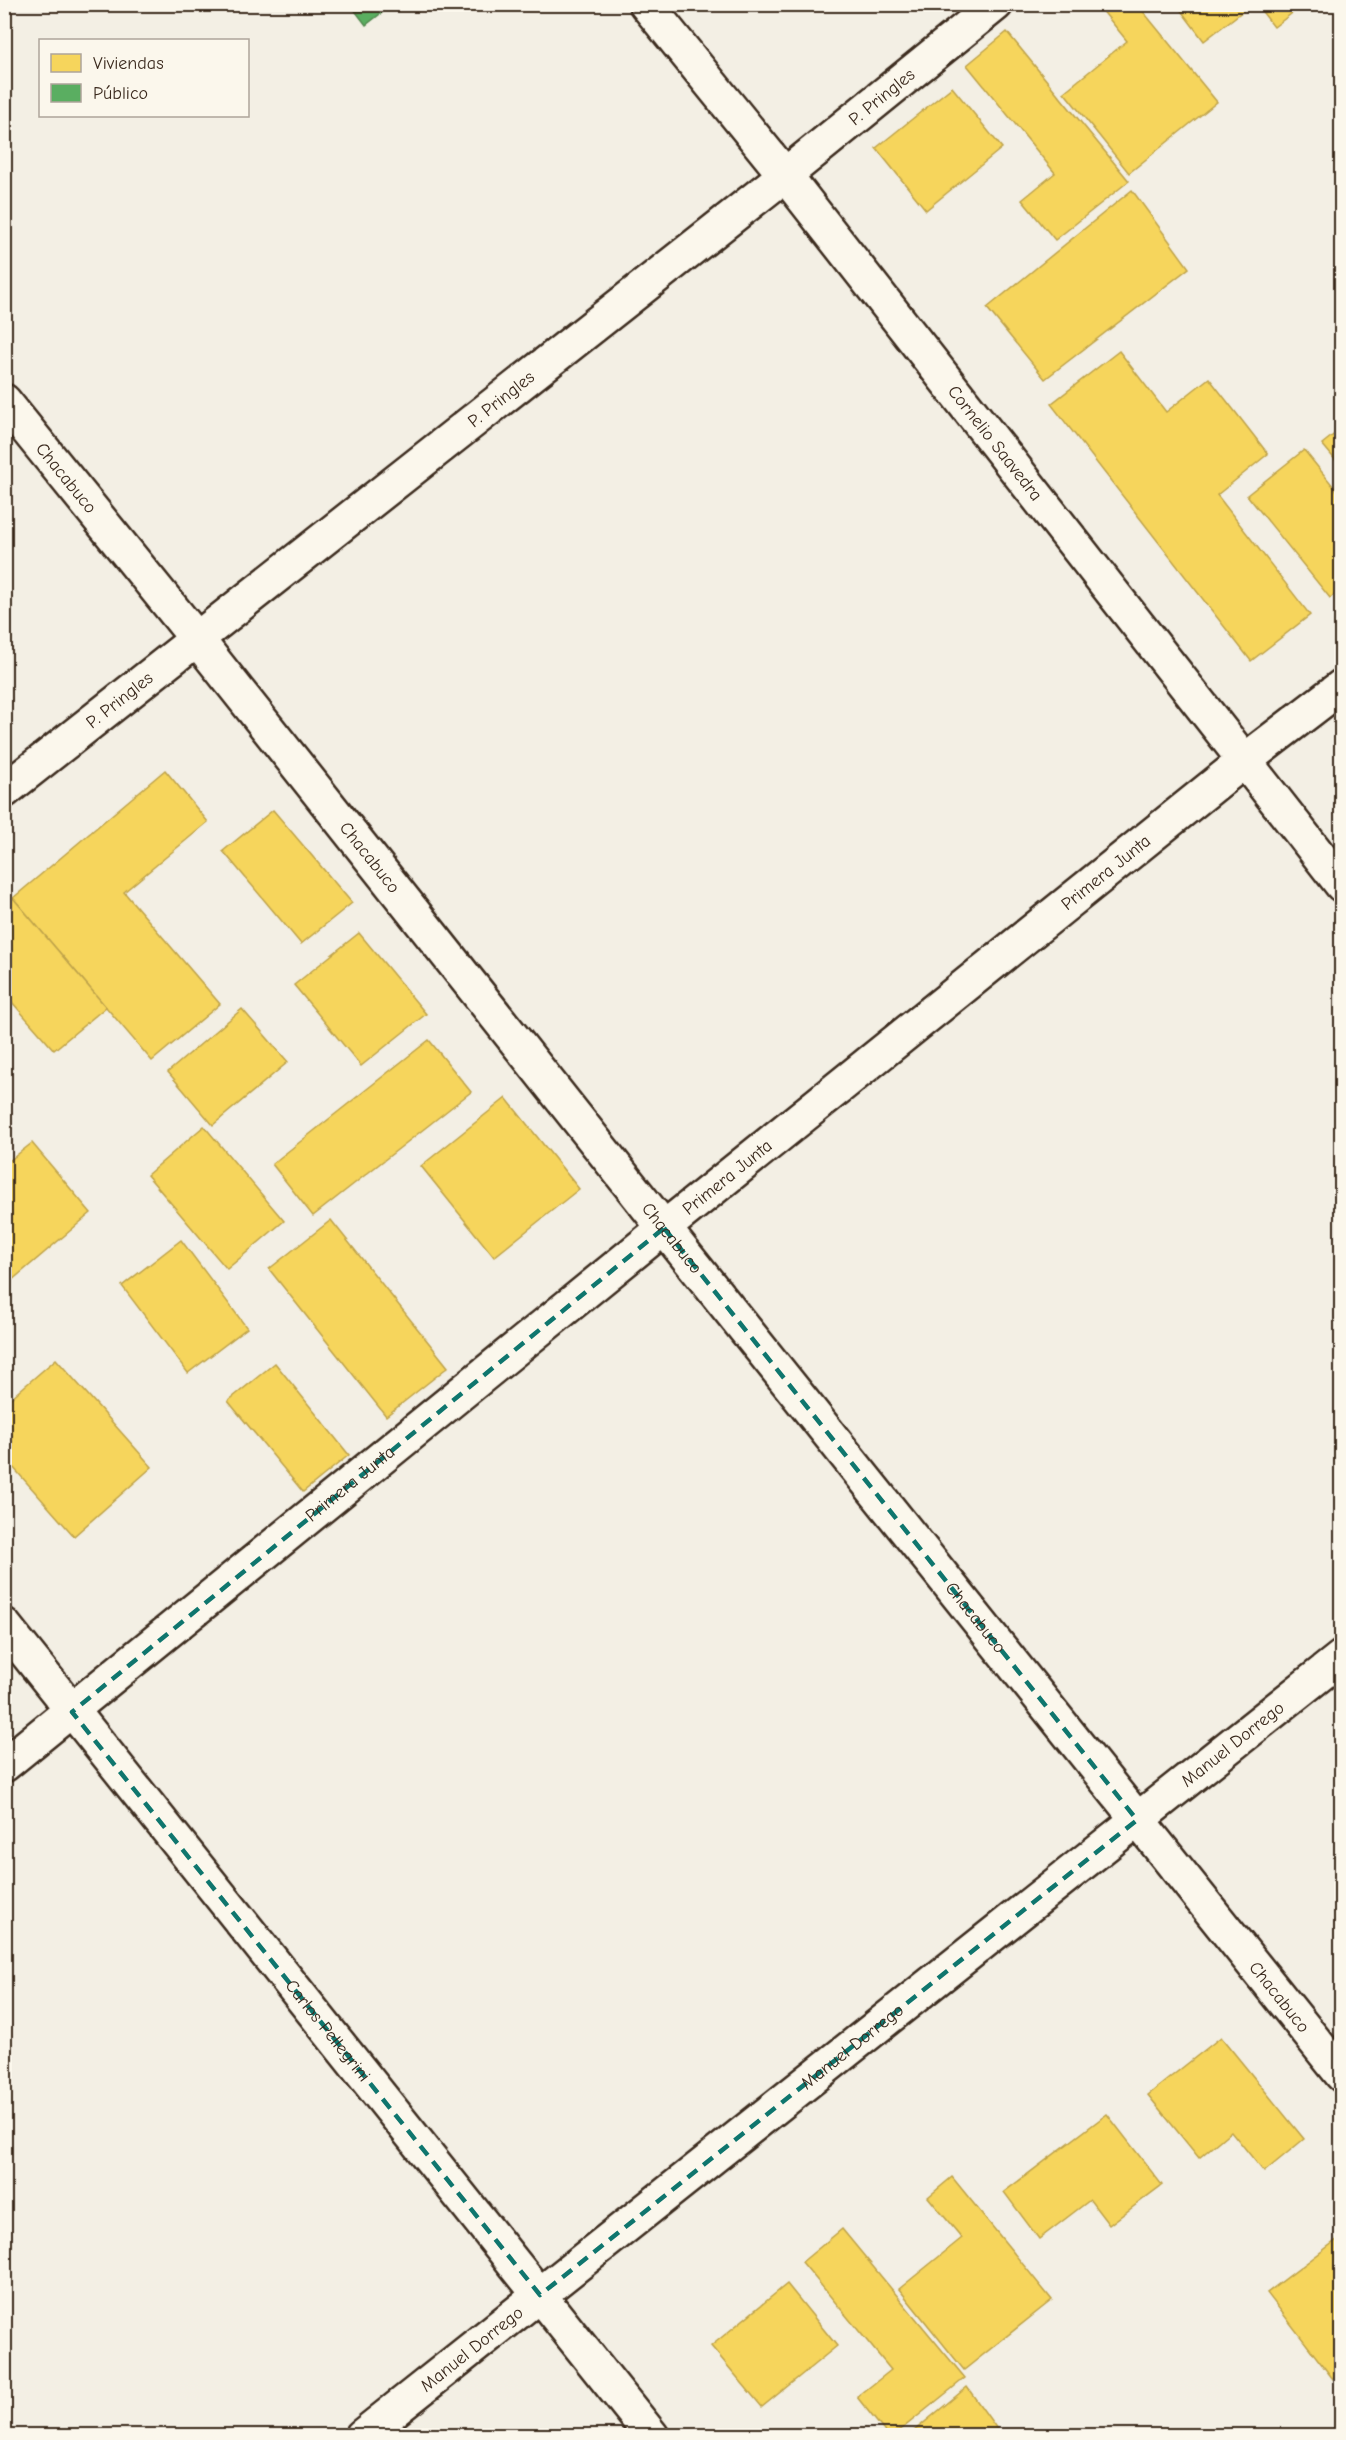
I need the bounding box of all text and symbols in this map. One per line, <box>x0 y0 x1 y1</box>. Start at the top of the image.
legend <box>39 39 249 117</box>
text: Viviendas <box>93 53 164 74</box>
street label: P. Pringles <box>844 64 919 130</box>
text: Público <box>93 83 148 104</box>
street label: P. Pringles <box>463 366 539 432</box>
street label: Cornelio Saavedra <box>944 381 1047 505</box>
street label: Chacabuco <box>31 438 101 518</box>
street label: P. Pringles <box>82 667 157 733</box>
street label: Chacabuco <box>335 818 405 897</box>
street label: Primera Junta <box>1057 830 1155 915</box>
street label: Primera Junta <box>678 1135 776 1219</box>
street label: Chacabuco <box>637 1198 707 1278</box>
street label: Primera Junta <box>301 1441 399 1526</box>
street label: Chacabuco <box>941 1578 1011 1657</box>
street label: Manuel Dorrego <box>1177 1697 1288 1791</box>
street label: Chacabuco <box>1245 1957 1314 2037</box>
street label: Carlos Pellegrini <box>281 1975 375 2086</box>
street label: Manuel Dorrego <box>796 1999 908 2094</box>
street label: Manuel Dorrego <box>416 2302 527 2396</box>

